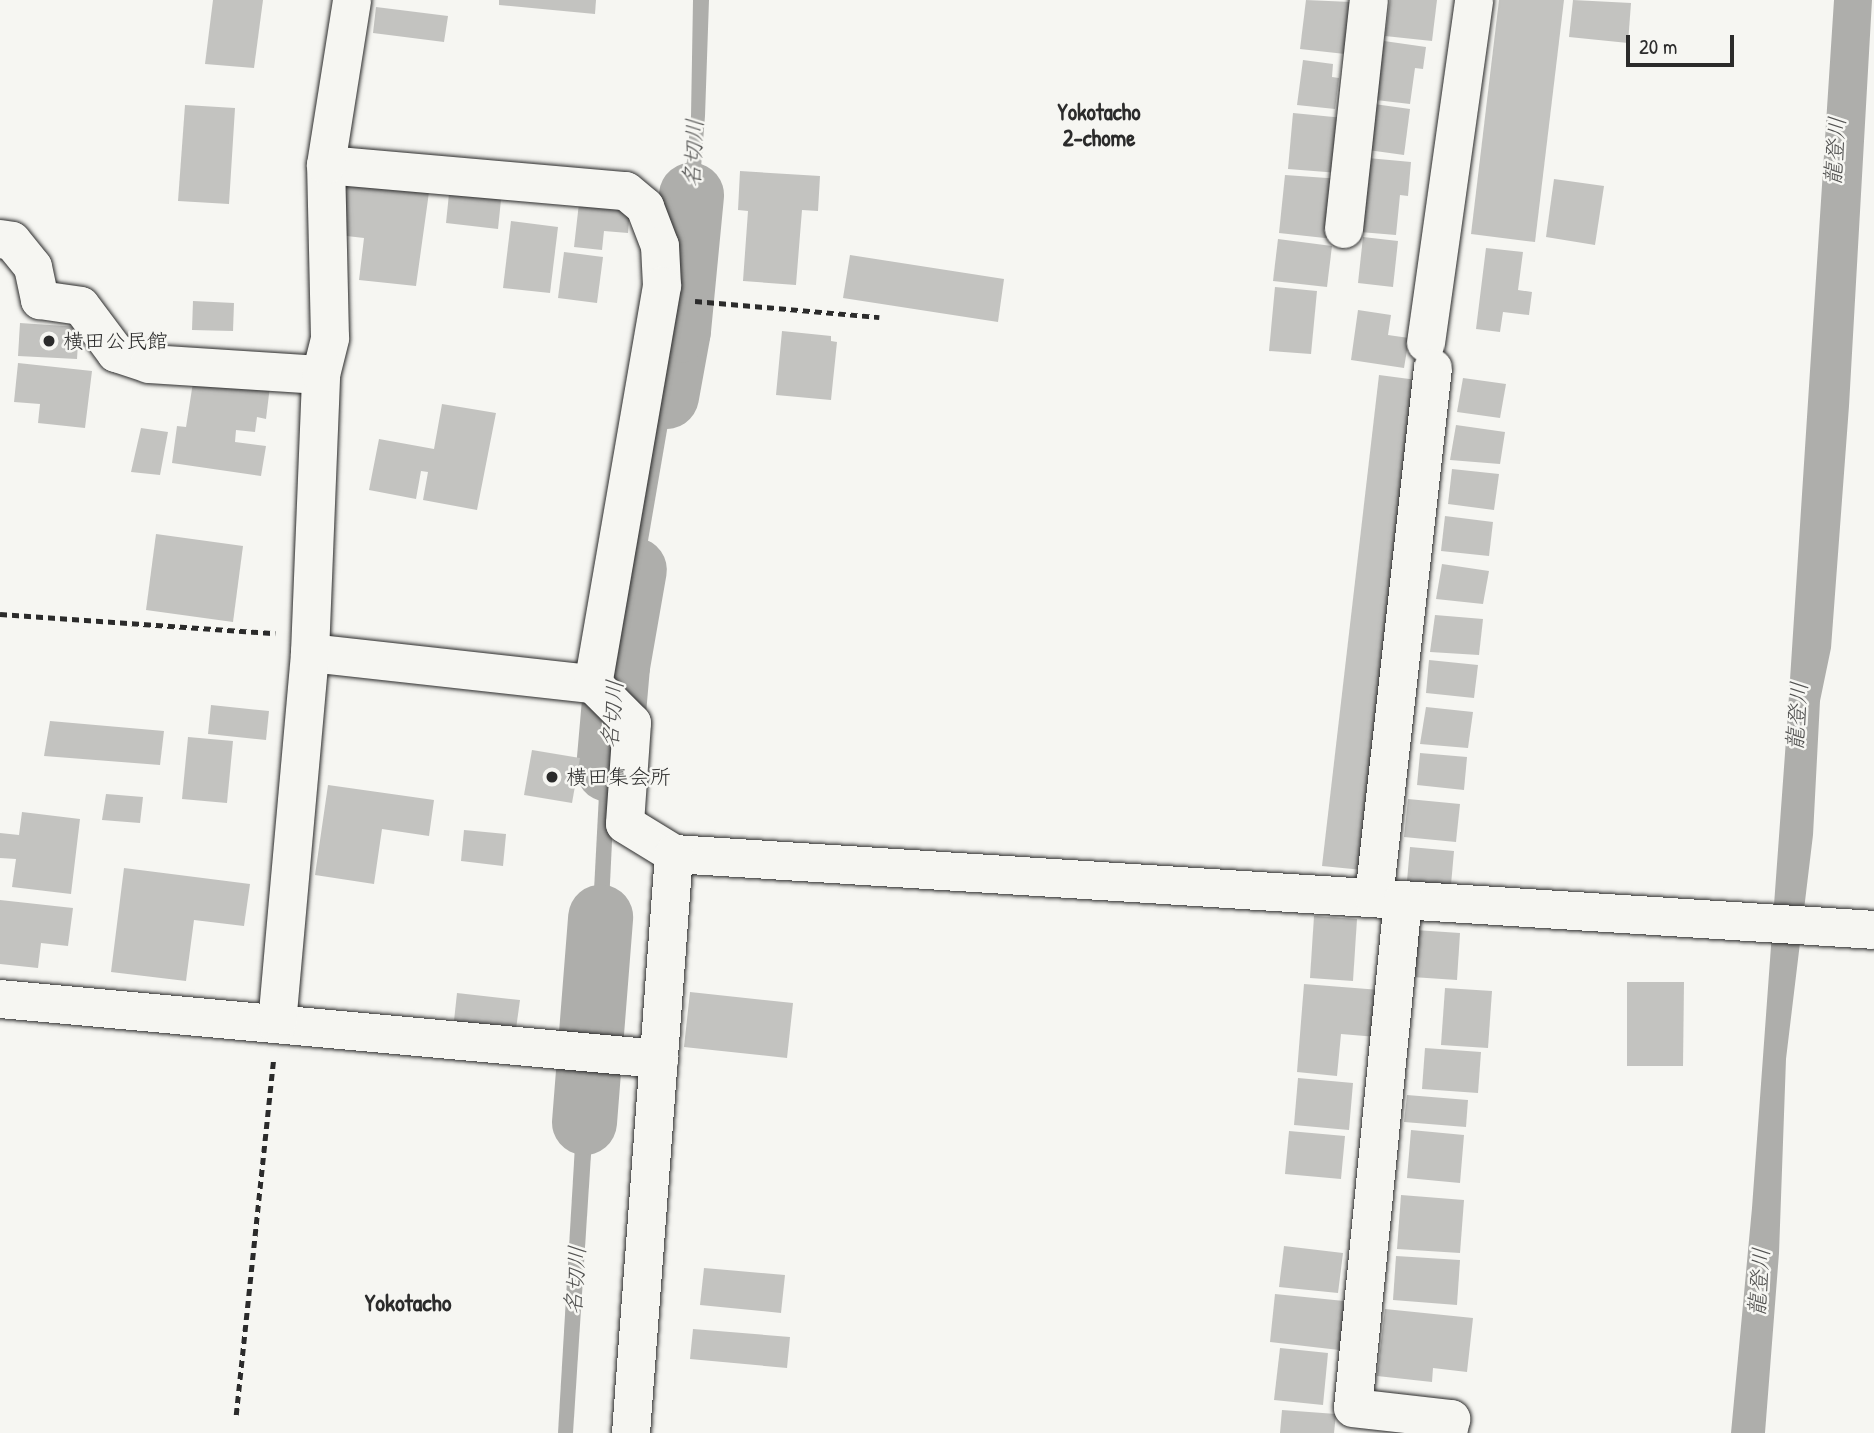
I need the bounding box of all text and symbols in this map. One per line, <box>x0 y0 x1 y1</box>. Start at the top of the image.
scale bar <box>1629 21 1738 65</box>
text: 20 m <box>1639 32 1677 61</box>
district label: Yokotacho 2-chome <box>1057 98 1141 152</box>
water label: 龍登川 <box>1819 116 1851 186</box>
water label: 名切川 <box>677 118 709 188</box>
place label: 横田公民館 <box>63 328 168 354</box>
marker: 横田公民館 <box>41 333 57 349</box>
water label: 名切川 <box>595 678 629 750</box>
water label: 龍登川 <box>1781 681 1813 751</box>
place label: 横田集会所 <box>566 764 671 790</box>
marker: 横田集会所 <box>544 769 560 785</box>
water label: 名切川 <box>559 1245 591 1315</box>
water label: 龍登川 <box>1743 1247 1775 1317</box>
district label: Yokotacho <box>365 1289 451 1317</box>

